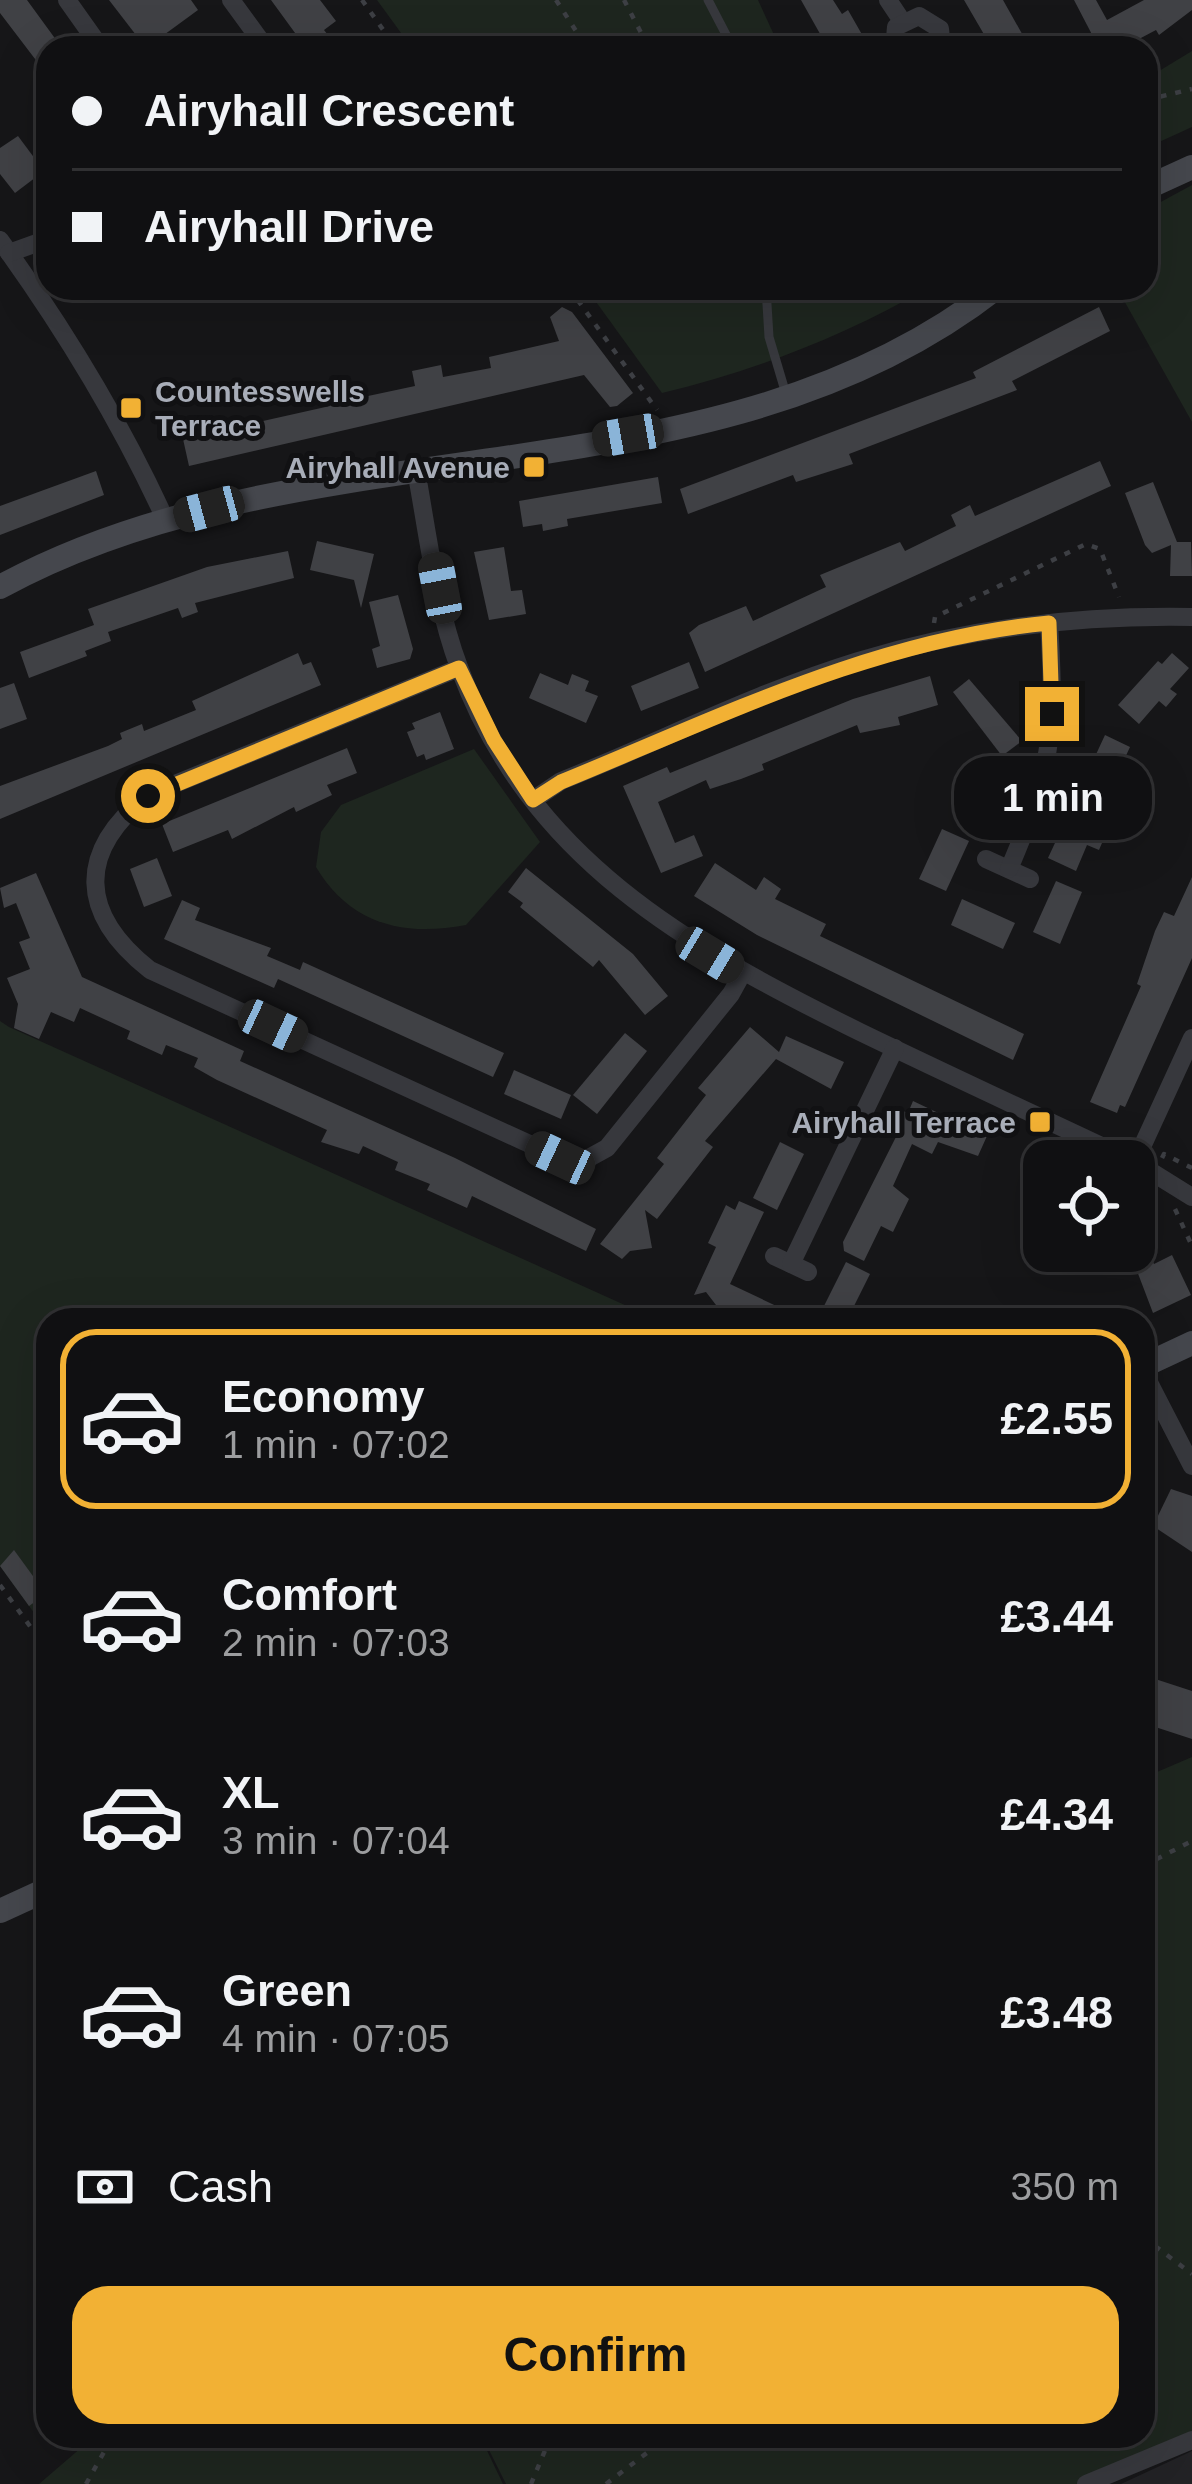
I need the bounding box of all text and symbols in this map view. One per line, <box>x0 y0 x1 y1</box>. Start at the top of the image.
text: Airyhall Crescent <box>144 85 514 136</box>
text: Airyhall Drive <box>144 201 434 252</box>
place label: Countesswells Terrace <box>155 375 365 442</box>
marker: Countesswells Terrace <box>118 395 144 421</box>
car <box>589 411 667 459</box>
place label: Airyhall Avenue <box>285 451 510 484</box>
marker: Airyhall Avenue <box>521 454 547 480</box>
car <box>170 482 248 536</box>
car <box>415 549 465 627</box>
route end <box>1025 687 1079 741</box>
callout: 1 min <box>953 756 1151 840</box>
route start <box>121 769 175 823</box>
text: 1 min <box>1002 776 1104 819</box>
car <box>670 921 750 989</box>
car <box>233 994 313 1058</box>
place label: Airyhall Terrace <box>791 1106 1016 1139</box>
marker: Airyhall Terrace <box>1027 1109 1053 1135</box>
car <box>520 1126 600 1190</box>
map controls <box>1023 1140 1155 1272</box>
button: locate <box>1023 1140 1155 1272</box>
icon: car <box>78 1365 186 1473</box>
text: Economy <box>222 1371 425 1422</box>
text: £2.55 <box>1000 1393 1113 1444</box>
text: 1 min · 07:02 <box>222 1423 450 1466</box>
icon: car <box>78 1563 186 1671</box>
text: Comfort <box>222 1569 397 1620</box>
text: £3.44 <box>1000 1591 1113 1642</box>
text: 2 min · 07:03 <box>222 1621 450 1664</box>
icon: car <box>78 1761 186 1869</box>
text: XL <box>222 1767 280 1818</box>
text: £4.34 <box>1000 1789 1113 1840</box>
text: 3 min · 07:04 <box>222 1819 450 1862</box>
icon: car <box>78 1959 186 2067</box>
text: Green <box>222 1965 352 2016</box>
text: £3.48 <box>1000 1987 1113 2038</box>
text: 4 min · 07:05 <box>222 2017 450 2060</box>
icon: cash <box>72 2154 138 2220</box>
text: Cash <box>168 2161 273 2212</box>
text: 350 m <box>1011 2165 1119 2208</box>
button: Confirm <box>72 2286 1119 2424</box>

